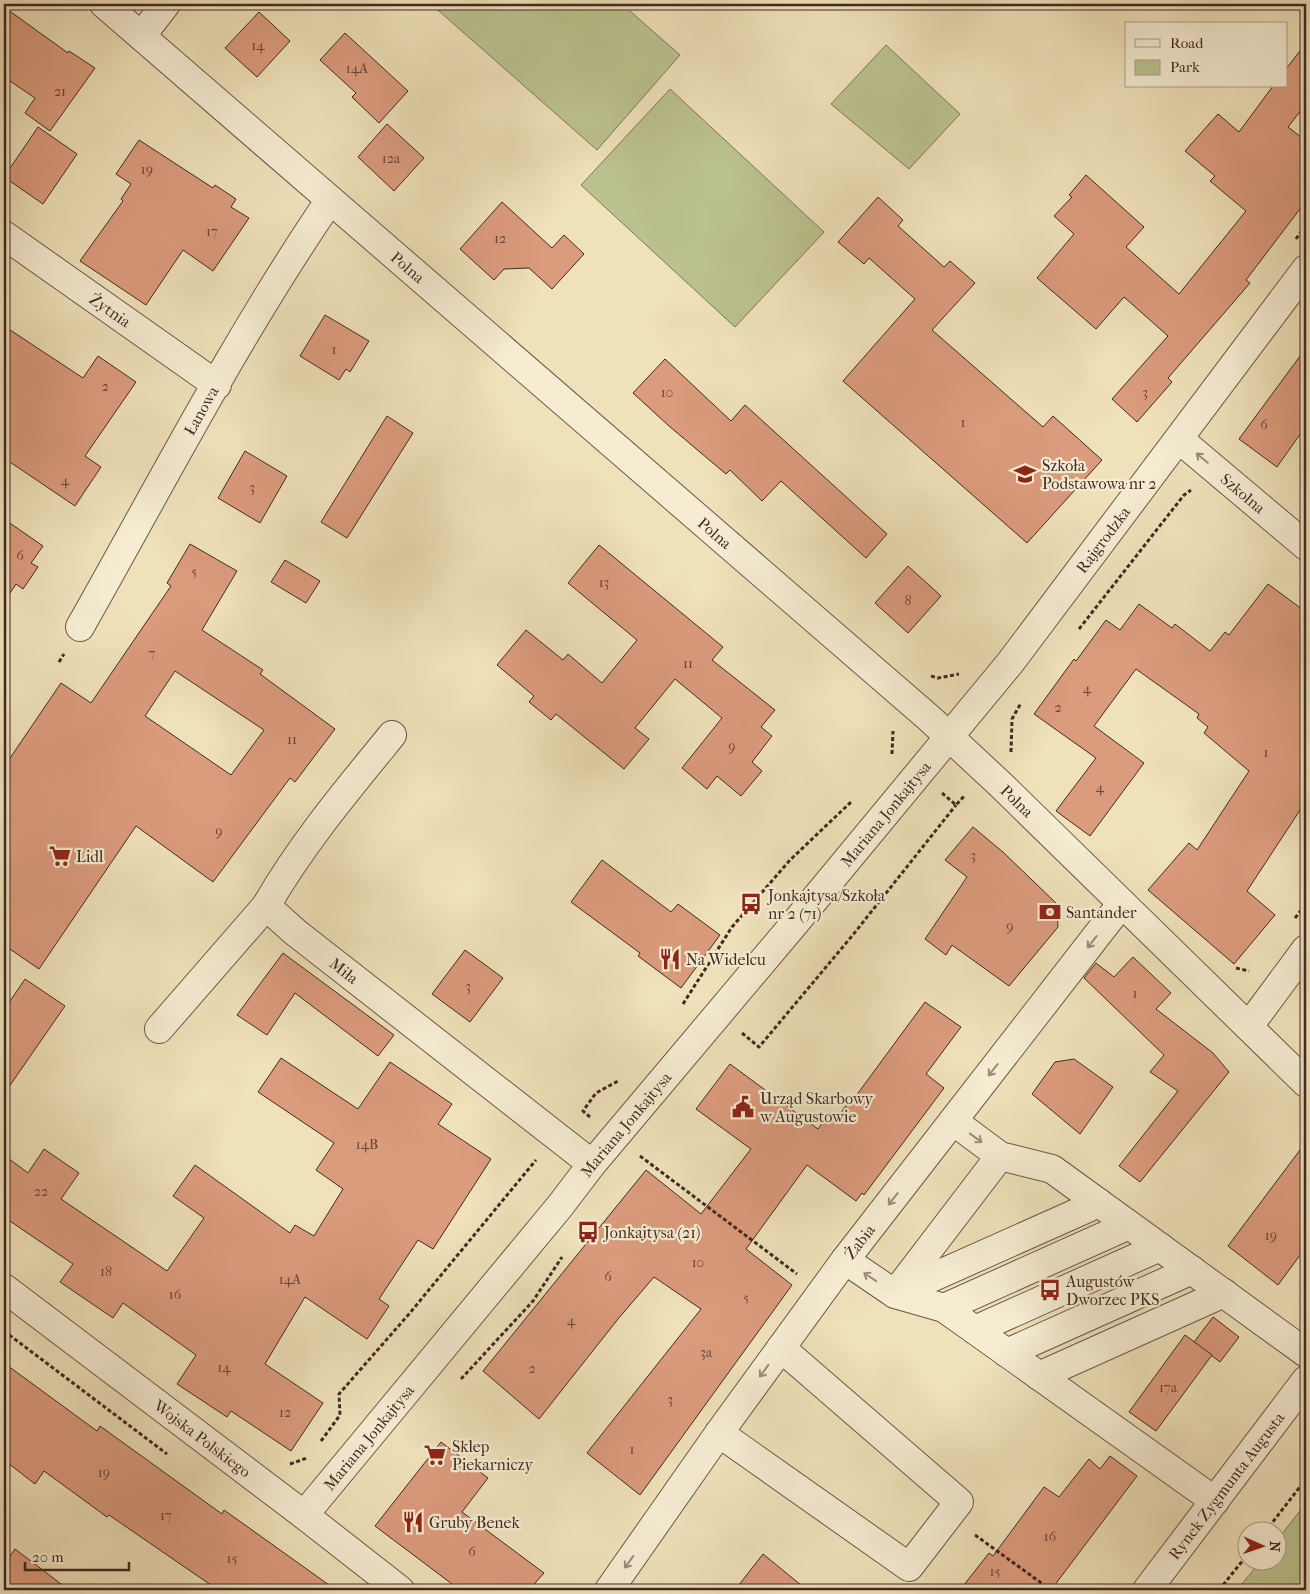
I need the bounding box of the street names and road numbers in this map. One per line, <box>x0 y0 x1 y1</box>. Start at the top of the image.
street label: Polna <box>387 248 429 288</box>
street label: Żytnia <box>86 289 135 332</box>
street label: Łanowa <box>180 382 223 438</box>
street label: Szkolna <box>1217 469 1270 518</box>
street label: Rajgrodzka <box>1072 502 1135 577</box>
street label: Polna <box>694 513 736 553</box>
street label: Mariana Jonkajtysa <box>837 757 935 871</box>
street label: Polna <box>996 781 1038 822</box>
street label: Miła <box>326 954 362 988</box>
street label: Mariana Jonkajtysa <box>577 1068 676 1181</box>
street label: Żabia <box>840 1220 879 1263</box>
street label: Mariana Jonkajtysa <box>320 1380 418 1494</box>
street label: Wojska Polskiego <box>149 1395 255 1481</box>
street label: Rynek Zygmunta Augusta <box>1165 1408 1289 1563</box>

